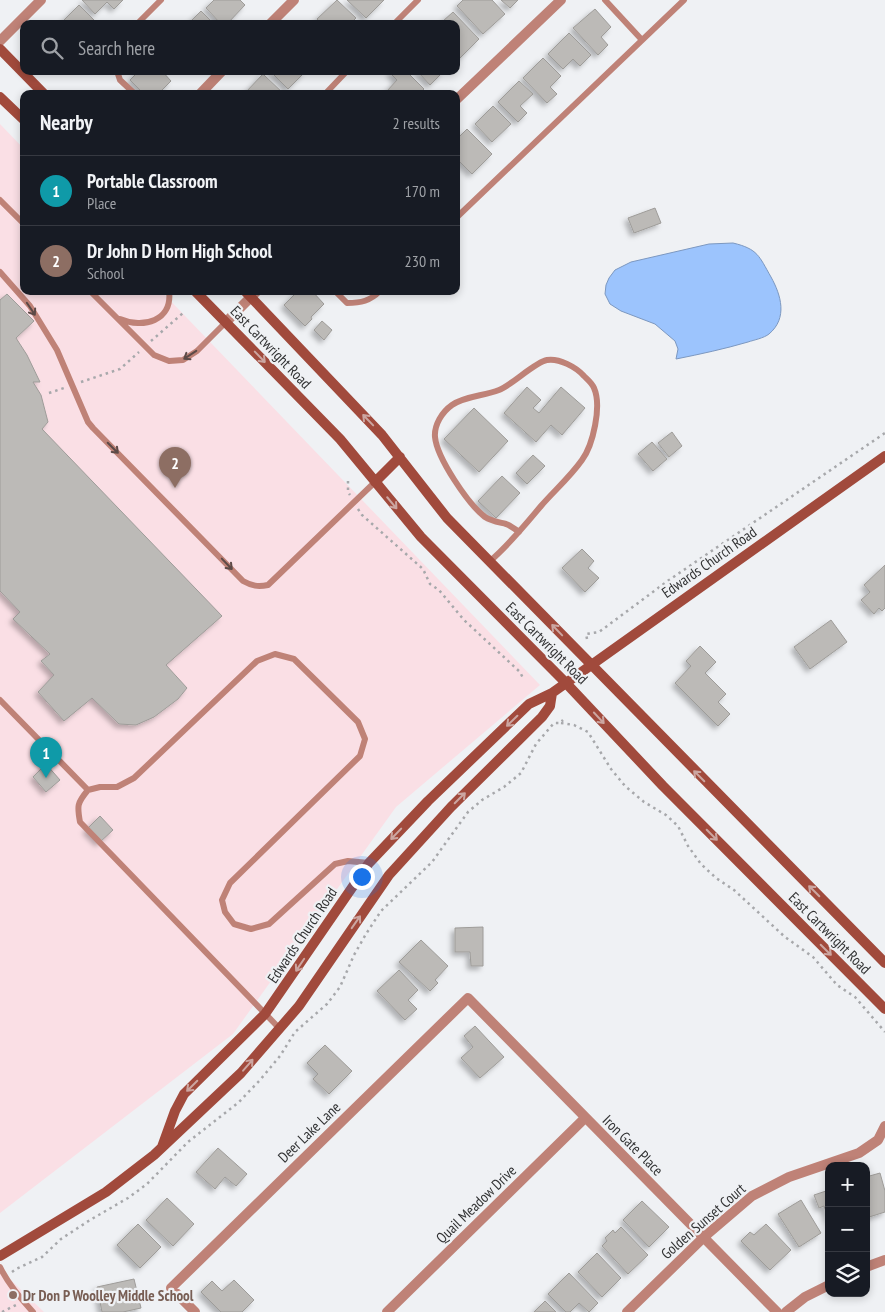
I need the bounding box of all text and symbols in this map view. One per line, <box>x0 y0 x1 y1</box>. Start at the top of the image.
search box <box>20 20 460 75</box>
icon: search <box>38 34 66 62</box>
text: Search here <box>78 36 155 60</box>
text: Nearby <box>40 109 93 136</box>
text: 2 results <box>393 113 440 133</box>
text: Portable Classroom <box>87 169 218 193</box>
text: 1 <box>52 181 60 201</box>
text: 170 m <box>405 181 440 201</box>
text: Place <box>87 193 116 213</box>
text: Dr John D Horn High School <box>87 239 272 263</box>
text: 2 <box>52 251 60 271</box>
text: 230 m <box>405 251 440 271</box>
text: School <box>87 263 124 283</box>
street label: East Cartwright Road <box>227 301 315 393</box>
one-way arrow <box>26 302 37 316</box>
one-way arrow <box>184 350 198 360</box>
one-way arrow <box>254 350 266 363</box>
one-way arrow <box>362 414 374 427</box>
one-way arrow <box>107 442 119 454</box>
pin: 2 <box>159 447 191 488</box>
one-way arrow <box>387 496 398 509</box>
street label: Edwards Church Road <box>658 522 760 602</box>
one-way arrow <box>221 558 233 570</box>
street label: East Cartwright Road <box>502 598 592 688</box>
one-way arrow <box>551 624 563 637</box>
one-way arrow <box>593 711 605 724</box>
one-way arrow <box>506 715 518 727</box>
pin: 1 <box>30 737 62 778</box>
one-way arrow <box>693 770 705 782</box>
one-way arrow <box>454 792 467 804</box>
one-way arrow <box>390 828 402 841</box>
one-way arrow <box>706 828 718 841</box>
your location <box>349 864 375 890</box>
street label: Edwards Church Road <box>263 883 341 987</box>
one-way arrow <box>808 885 820 898</box>
street label: East Cartwright Road <box>785 888 875 978</box>
one-way arrow <box>351 915 361 929</box>
one-way arrow <box>820 944 832 956</box>
one-way arrow <box>295 958 305 972</box>
one-way arrow <box>242 1059 253 1072</box>
one-way arrow <box>186 1080 198 1092</box>
street label: Deer Lake Lane <box>274 1098 344 1166</box>
street label: Iron Gate Place <box>599 1111 667 1179</box>
street label: Quail Meadow Drive <box>432 1161 520 1247</box>
map controls <box>825 1162 870 1297</box>
button: + <box>825 1162 870 1207</box>
street label: Golden Sunset Court <box>657 1179 749 1263</box>
button: − <box>825 1207 870 1252</box>
button: layers <box>825 1252 870 1297</box>
place label: Dr Don P Woolley Middle School <box>23 1286 194 1305</box>
marker: Dr Don P Woolley Middle School <box>7 1289 19 1301</box>

